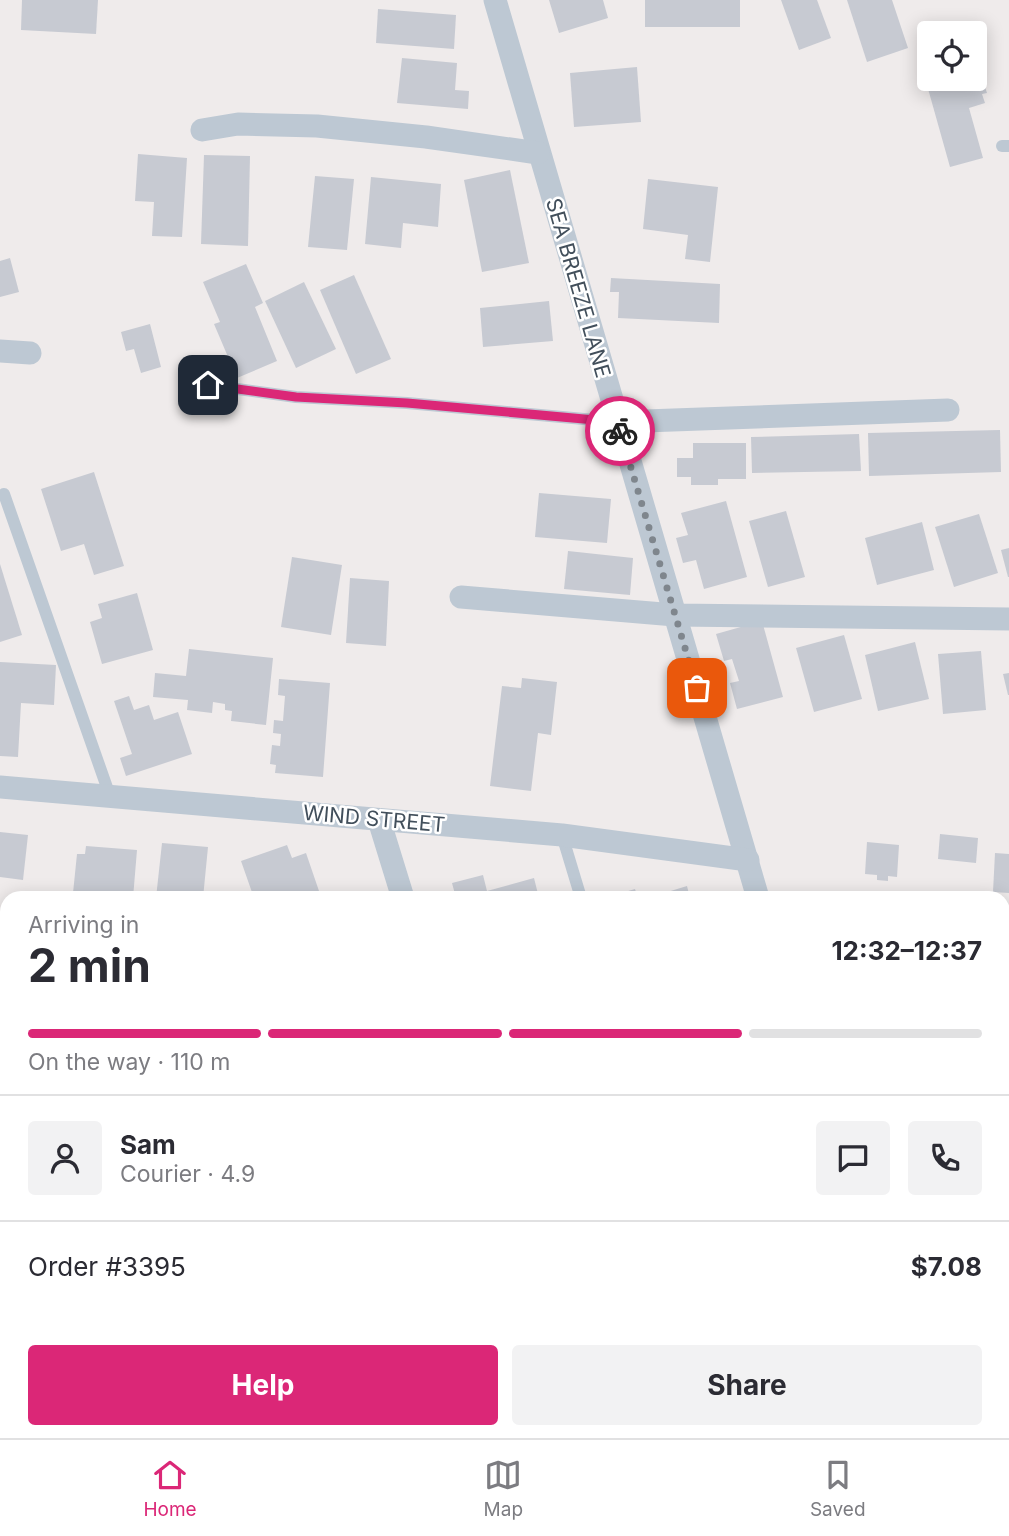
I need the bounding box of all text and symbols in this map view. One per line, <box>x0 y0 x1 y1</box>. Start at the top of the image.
map controls <box>917 21 987 91</box>
button: locate <box>917 21 987 91</box>
street label: SEA BREEZE LANE <box>541 195 616 380</box>
pin <box>178 355 238 415</box>
icon: home <box>189 366 227 404</box>
courier <box>585 396 655 466</box>
icon: bike <box>601 412 639 450</box>
pin <box>667 658 727 718</box>
icon: bag <box>678 669 716 707</box>
street label: WIND STREET <box>302 800 446 837</box>
text: Arriving in <box>28 911 139 939</box>
text: 12:32–12:37 <box>831 935 982 966</box>
text: 2 min <box>28 937 151 993</box>
text: On the way · 110 m <box>28 1048 230 1076</box>
button: person <box>28 1121 102 1195</box>
button: chat <box>816 1121 890 1195</box>
button: phone <box>908 1121 982 1195</box>
text: Sam <box>120 1129 176 1160</box>
text: Courier · 4.9 <box>120 1160 255 1188</box>
text: Order #3395 <box>28 1251 186 1282</box>
text: $7.08 <box>911 1251 982 1282</box>
button: Help <box>28 1345 498 1425</box>
button: Share <box>512 1345 982 1425</box>
tab: Home <box>143 1456 197 1521</box>
tab: Map <box>484 1456 523 1521</box>
tab: Saved <box>810 1456 866 1521</box>

